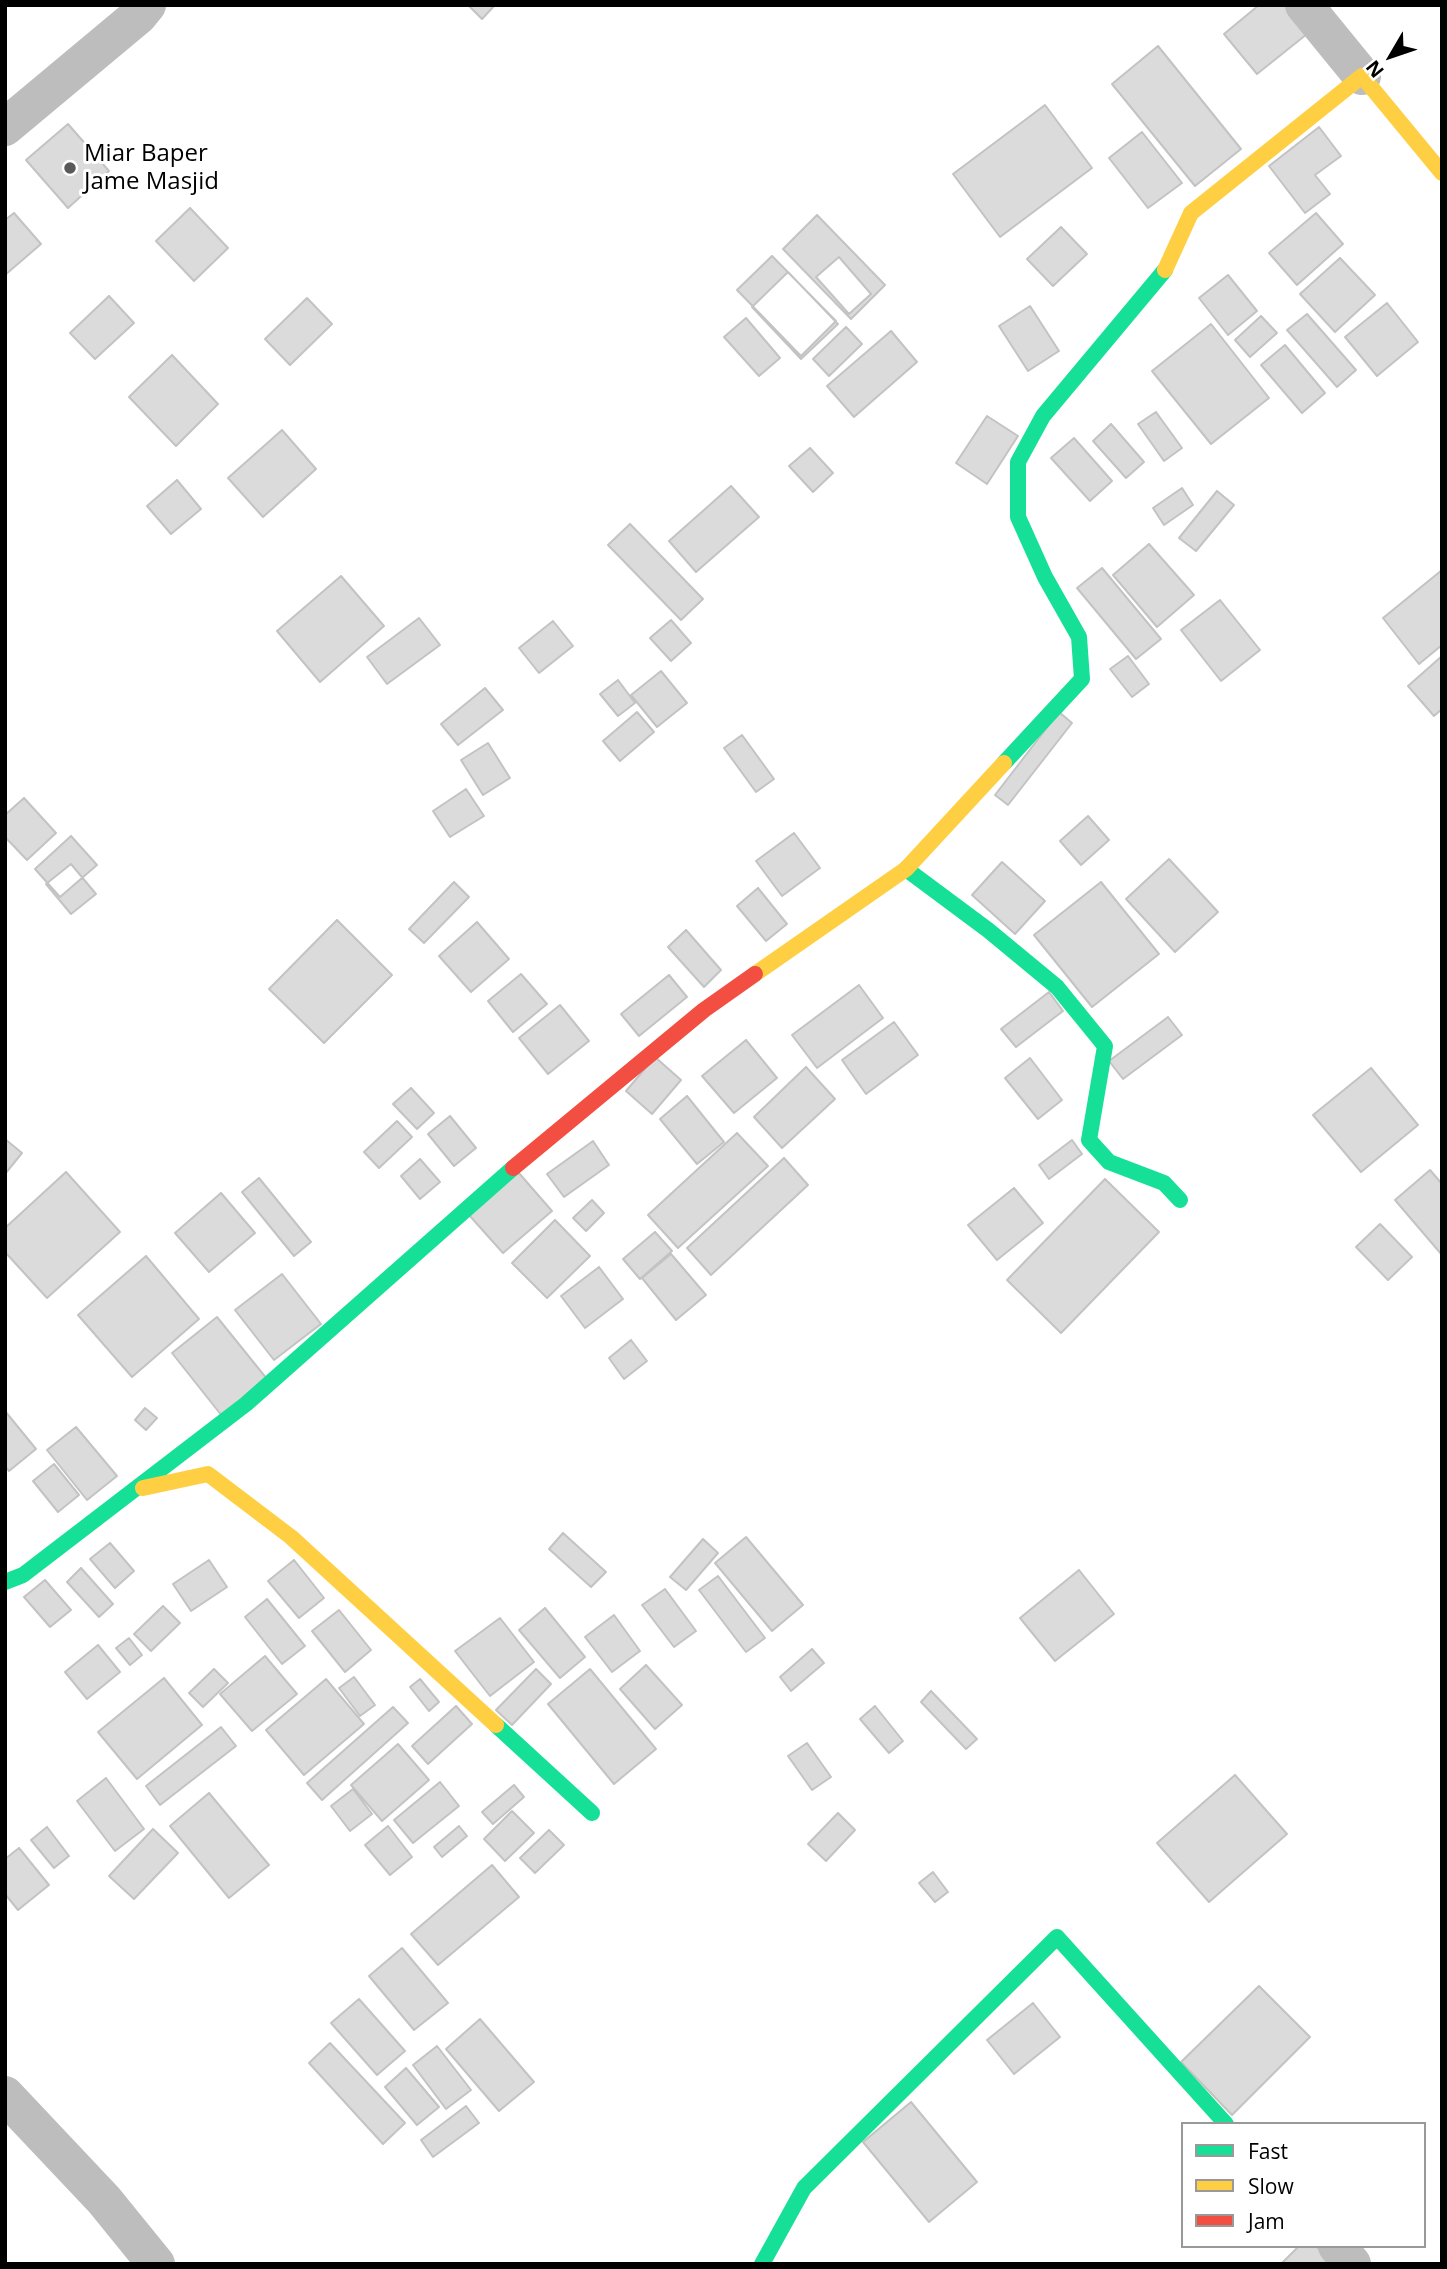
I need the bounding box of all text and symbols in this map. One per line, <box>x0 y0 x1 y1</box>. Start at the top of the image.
north arrow <box>1356 21 1426 91</box>
text: N <box>1360 55 1390 83</box>
place label: Miar Baper Jame Masjid <box>84 140 219 196</box>
marker: Miar Baper Jame Masjid <box>62 160 78 176</box>
legend <box>1181 2122 1426 2248</box>
text: Fast <box>1248 2137 1288 2165</box>
text: Slow <box>1248 2172 1294 2200</box>
text: Jam <box>1248 2207 1285 2235</box>

